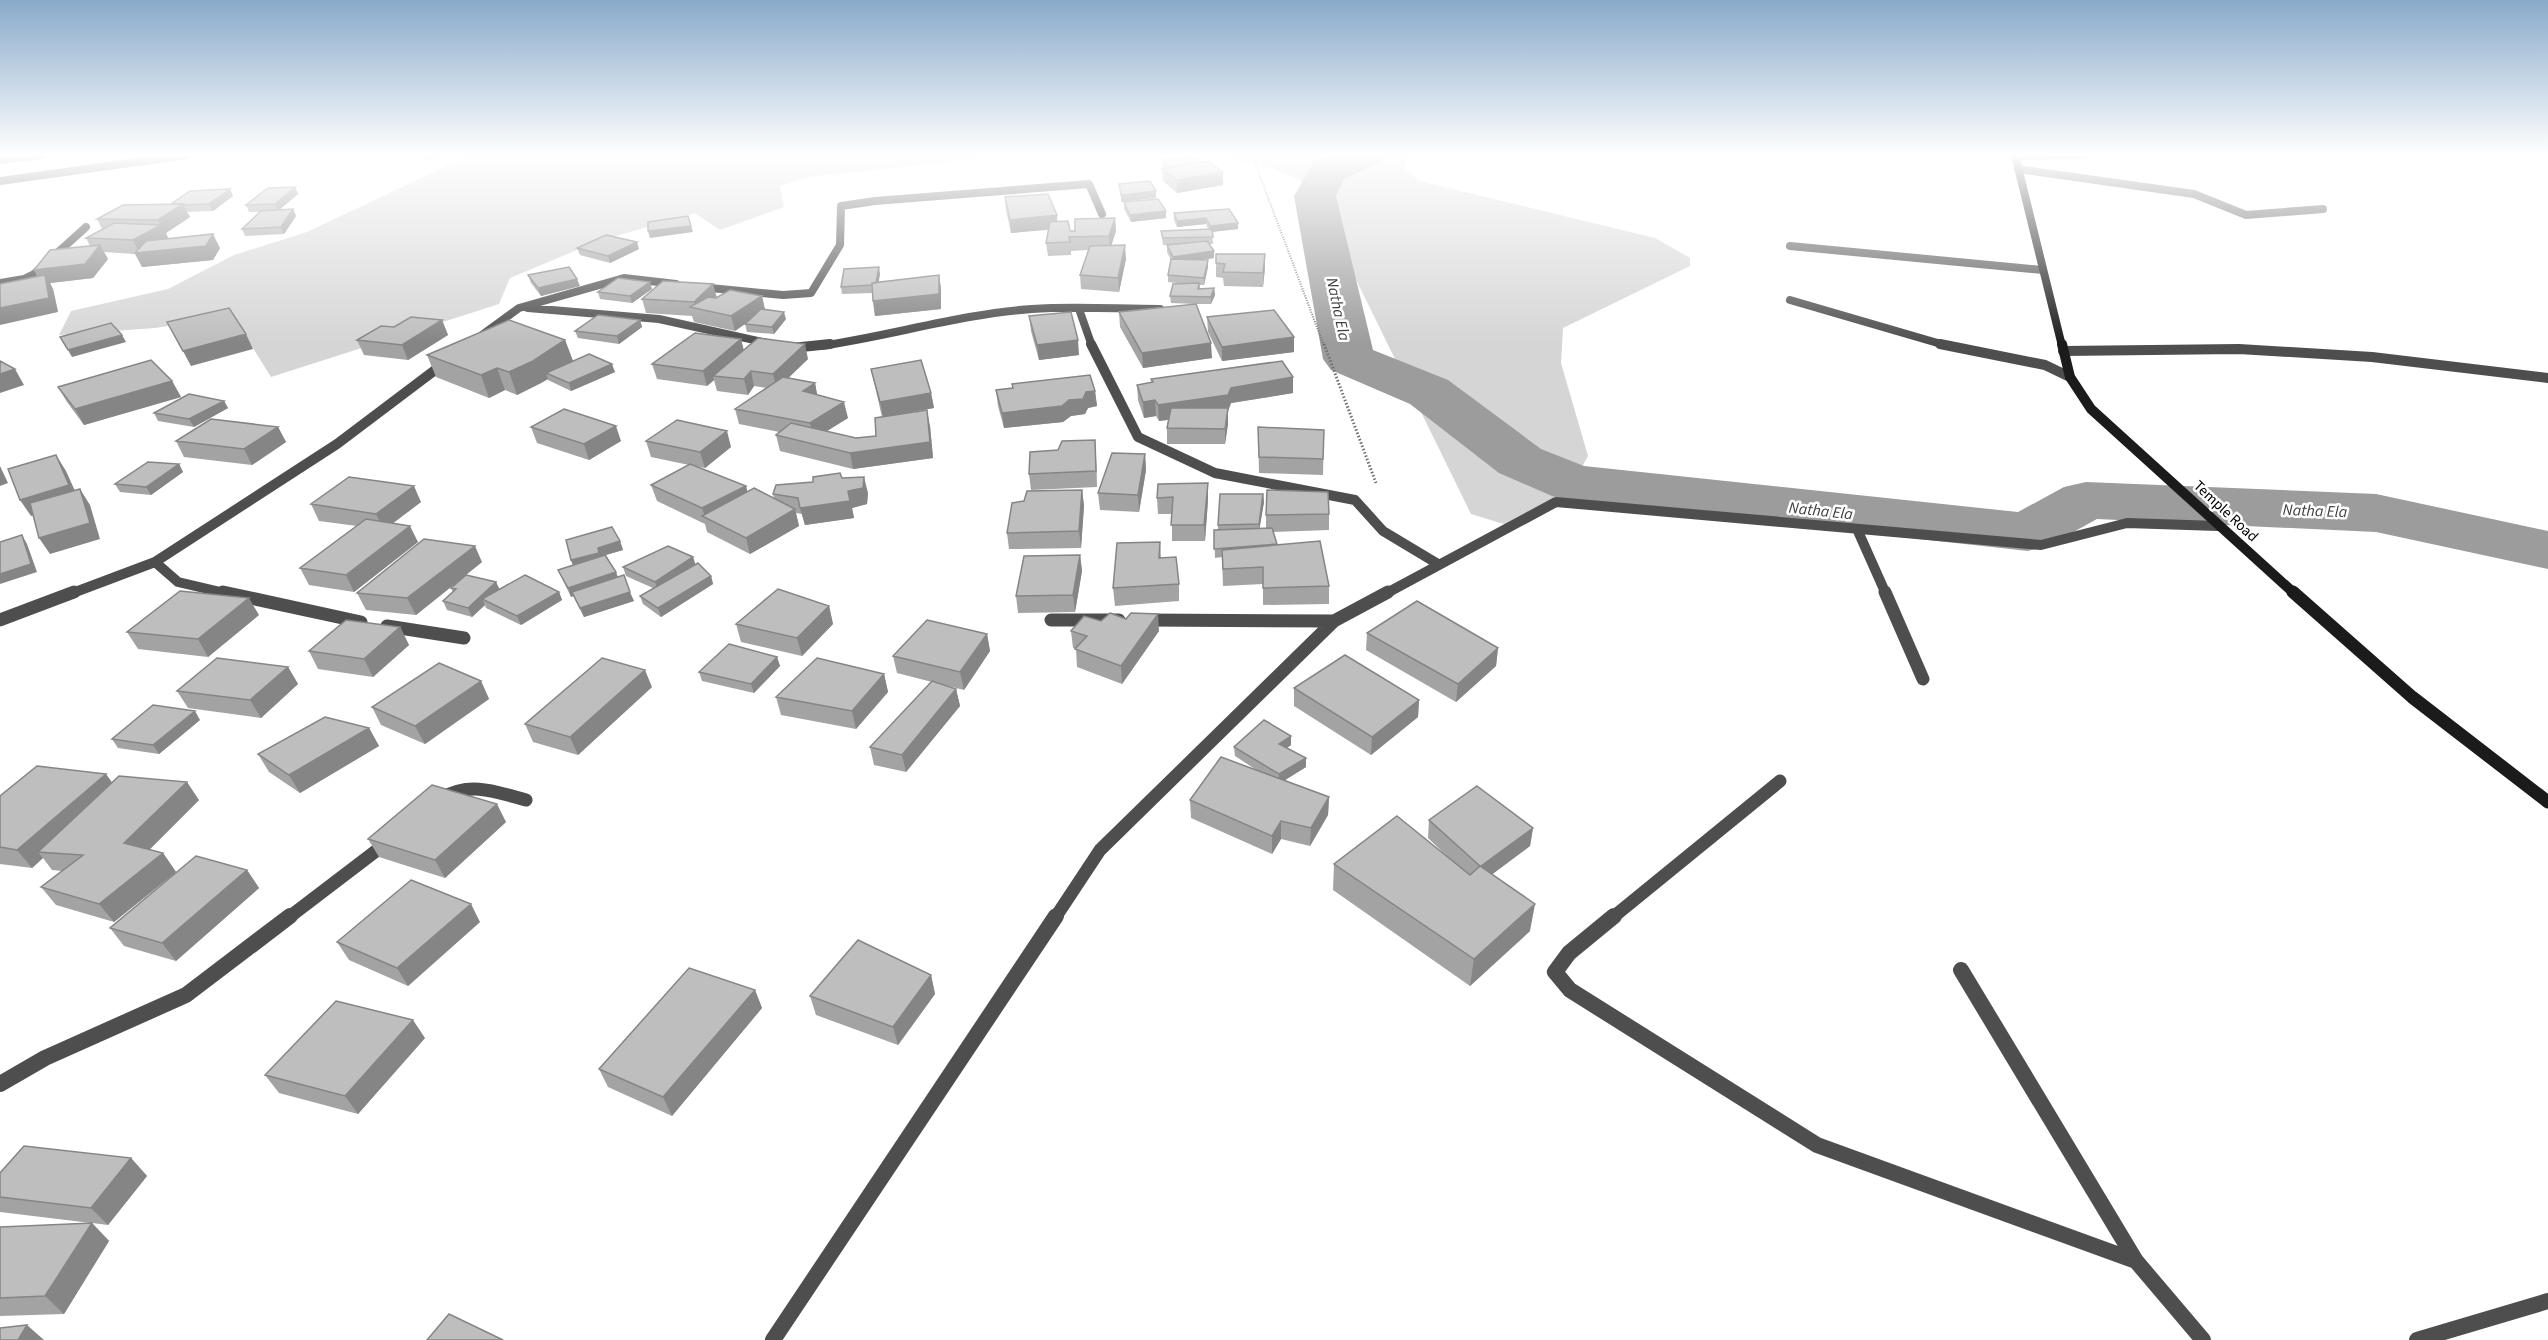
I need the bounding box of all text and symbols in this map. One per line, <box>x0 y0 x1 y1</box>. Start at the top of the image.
water label: Natha Ela <box>1321 275 1356 343</box>
street label: Temple Road <box>2189 476 2263 547</box>
water label: Natha Ela <box>1788 497 1854 525</box>
water label: Natha Ela <box>2282 499 2348 523</box>

